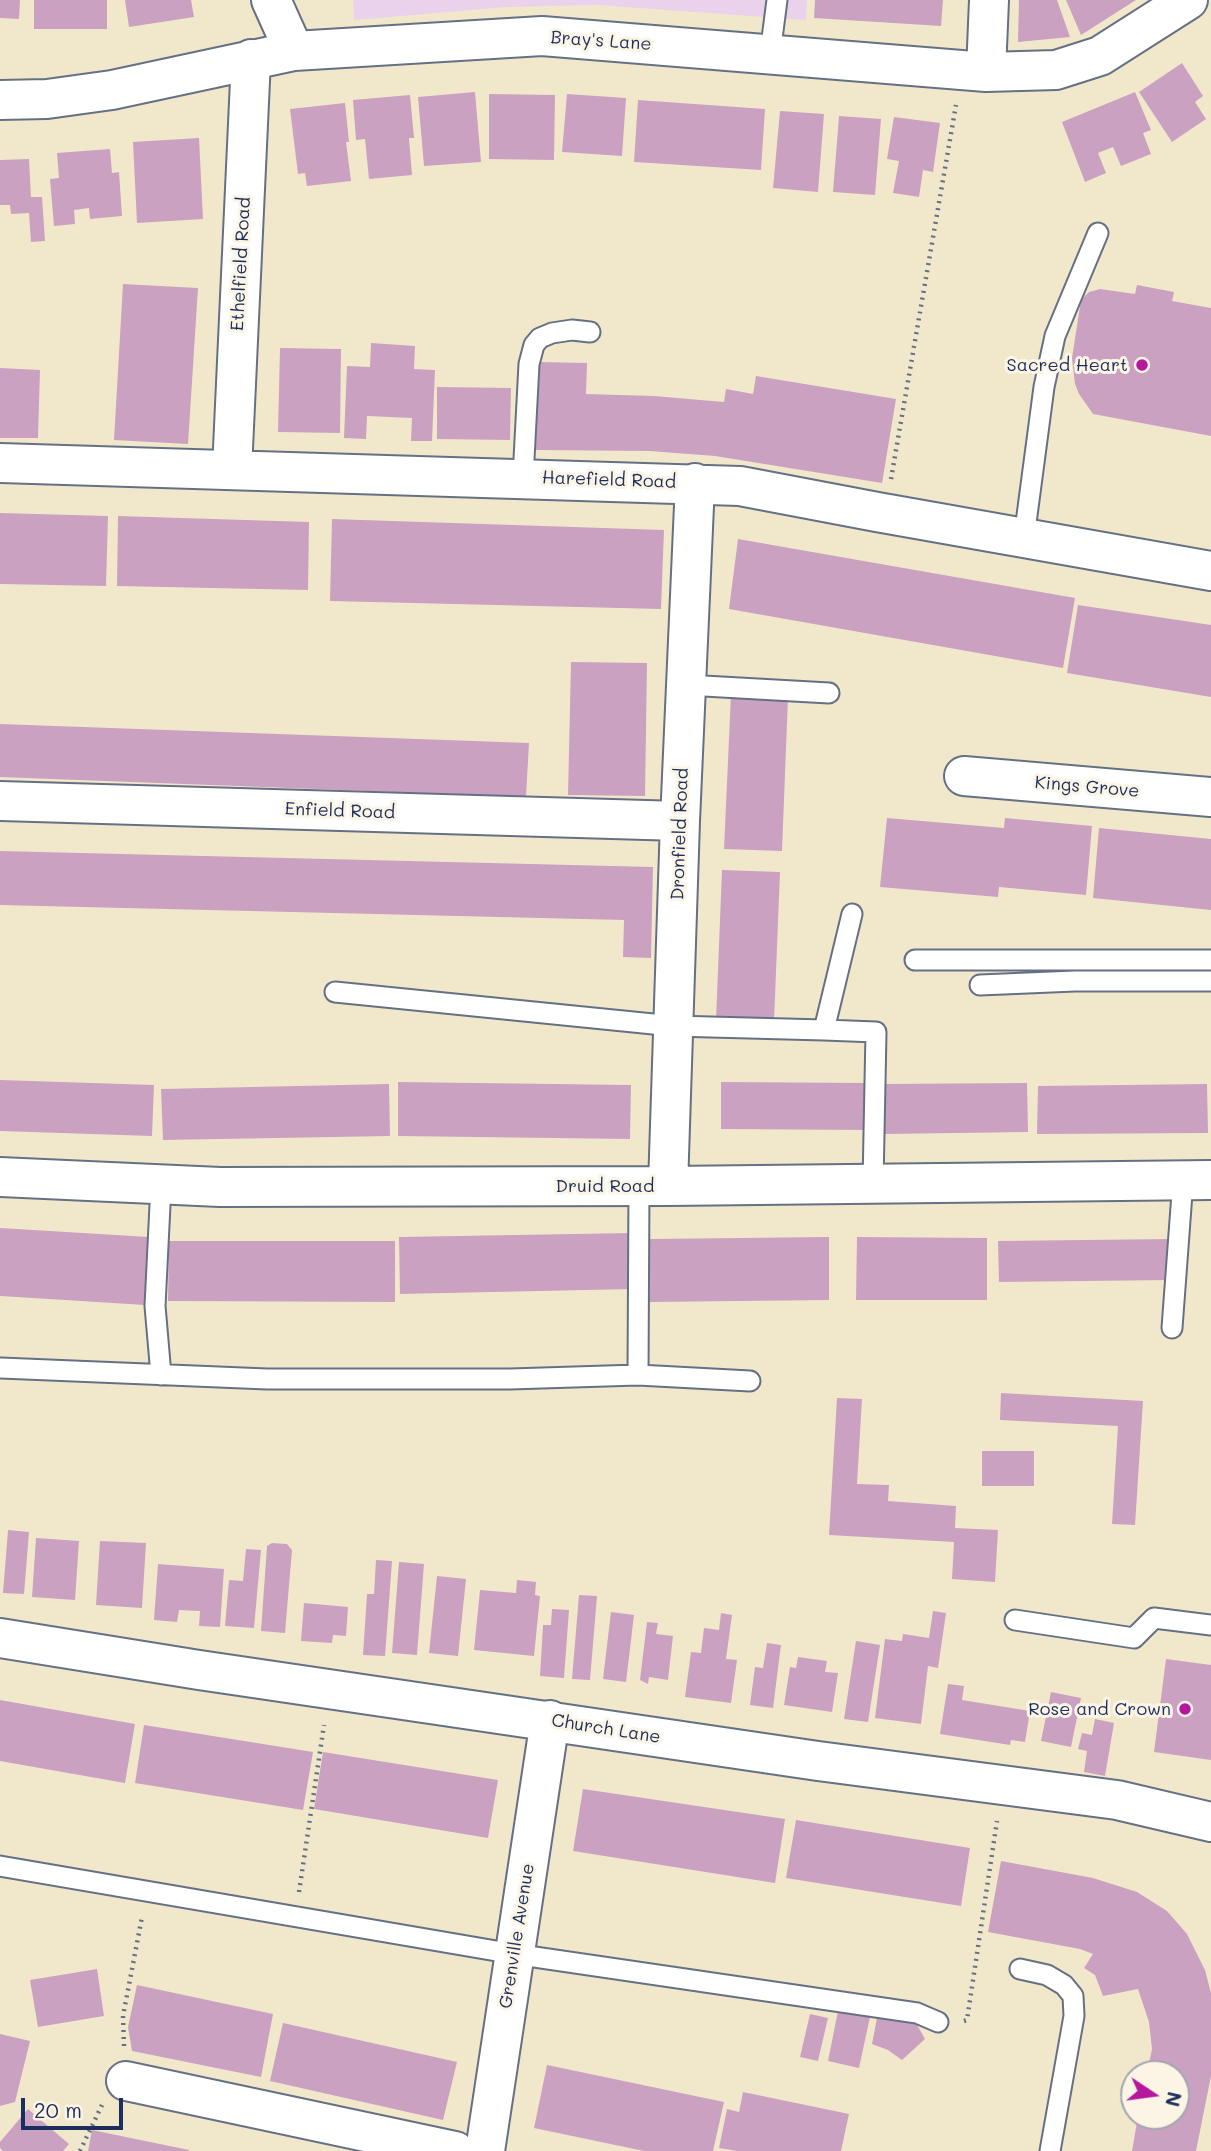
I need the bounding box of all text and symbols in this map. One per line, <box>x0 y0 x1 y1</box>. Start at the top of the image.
street label: Bray's Lane <box>550 27 652 55</box>
street label: Ethelfield Road <box>227 196 255 332</box>
place label: Sacred Heart <box>1007 354 1128 376</box>
marker: Sacred Heart <box>1134 357 1150 373</box>
street label: Harefield Road <box>541 467 677 493</box>
street label: Dronfield Road <box>667 768 693 900</box>
street label: Kings Grove <box>1034 772 1140 802</box>
street label: Enfield Road <box>284 798 396 824</box>
street label: Druid Road <box>556 1175 654 1197</box>
place label: Rose and Crown <box>1028 1698 1171 1720</box>
marker: Rose and Crown <box>1177 1701 1193 1717</box>
street label: Church Lane <box>550 1710 662 1748</box>
street label: Grenville Avenue <box>495 1862 539 2010</box>
north arrow <box>1120 2060 1190 2130</box>
scale bar <box>24 2084 126 2128</box>
text: N <box>1160 2090 1188 2109</box>
text: 20 m <box>34 2096 82 2123</box>

